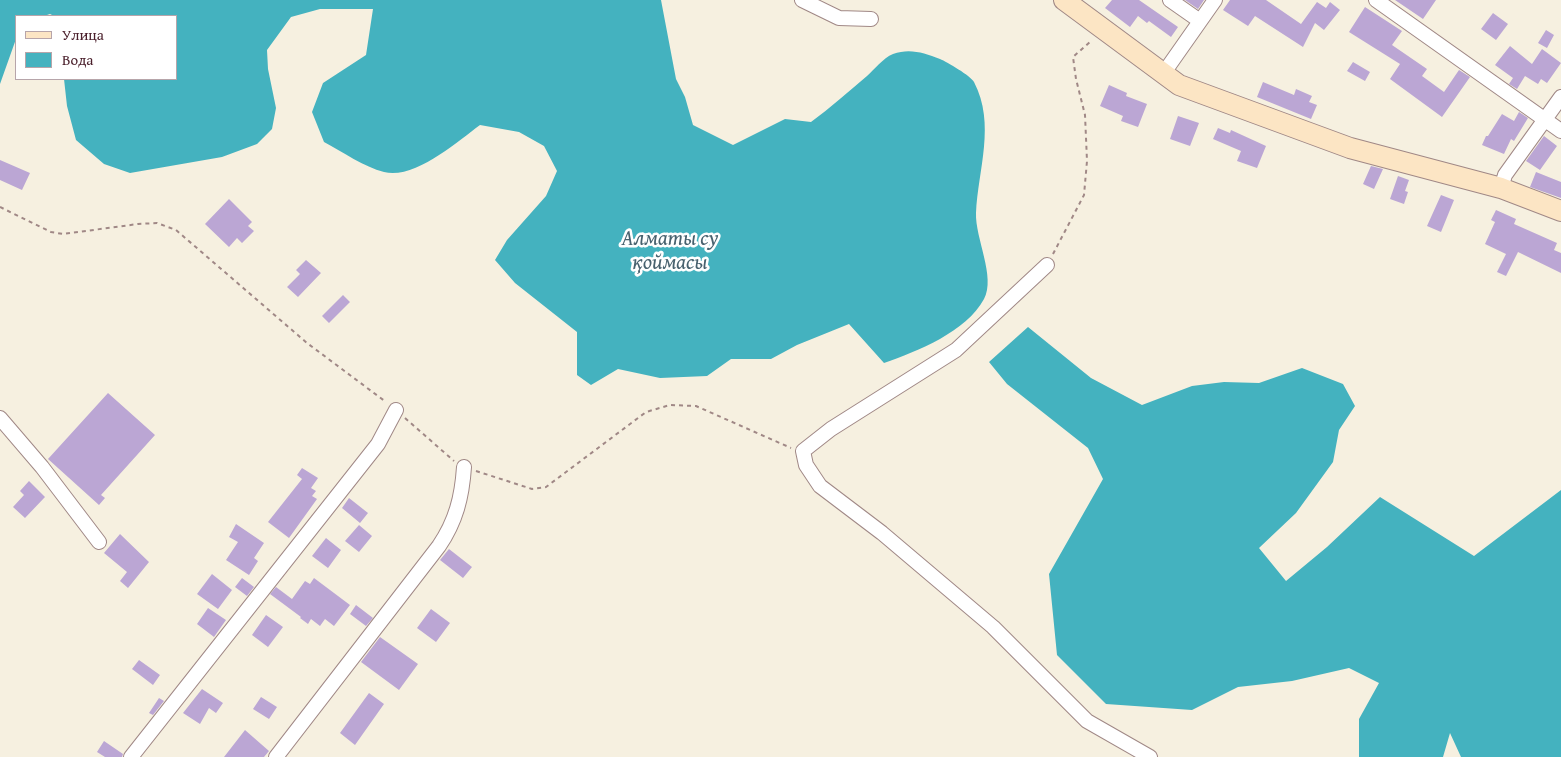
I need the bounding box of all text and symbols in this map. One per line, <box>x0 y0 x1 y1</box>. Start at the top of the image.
legend <box>15 15 178 80</box>
text: Улица <box>62 24 104 45</box>
text: Вода <box>62 49 93 70</box>
water label: Алматы су қоймасы <box>622 227 718 277</box>

